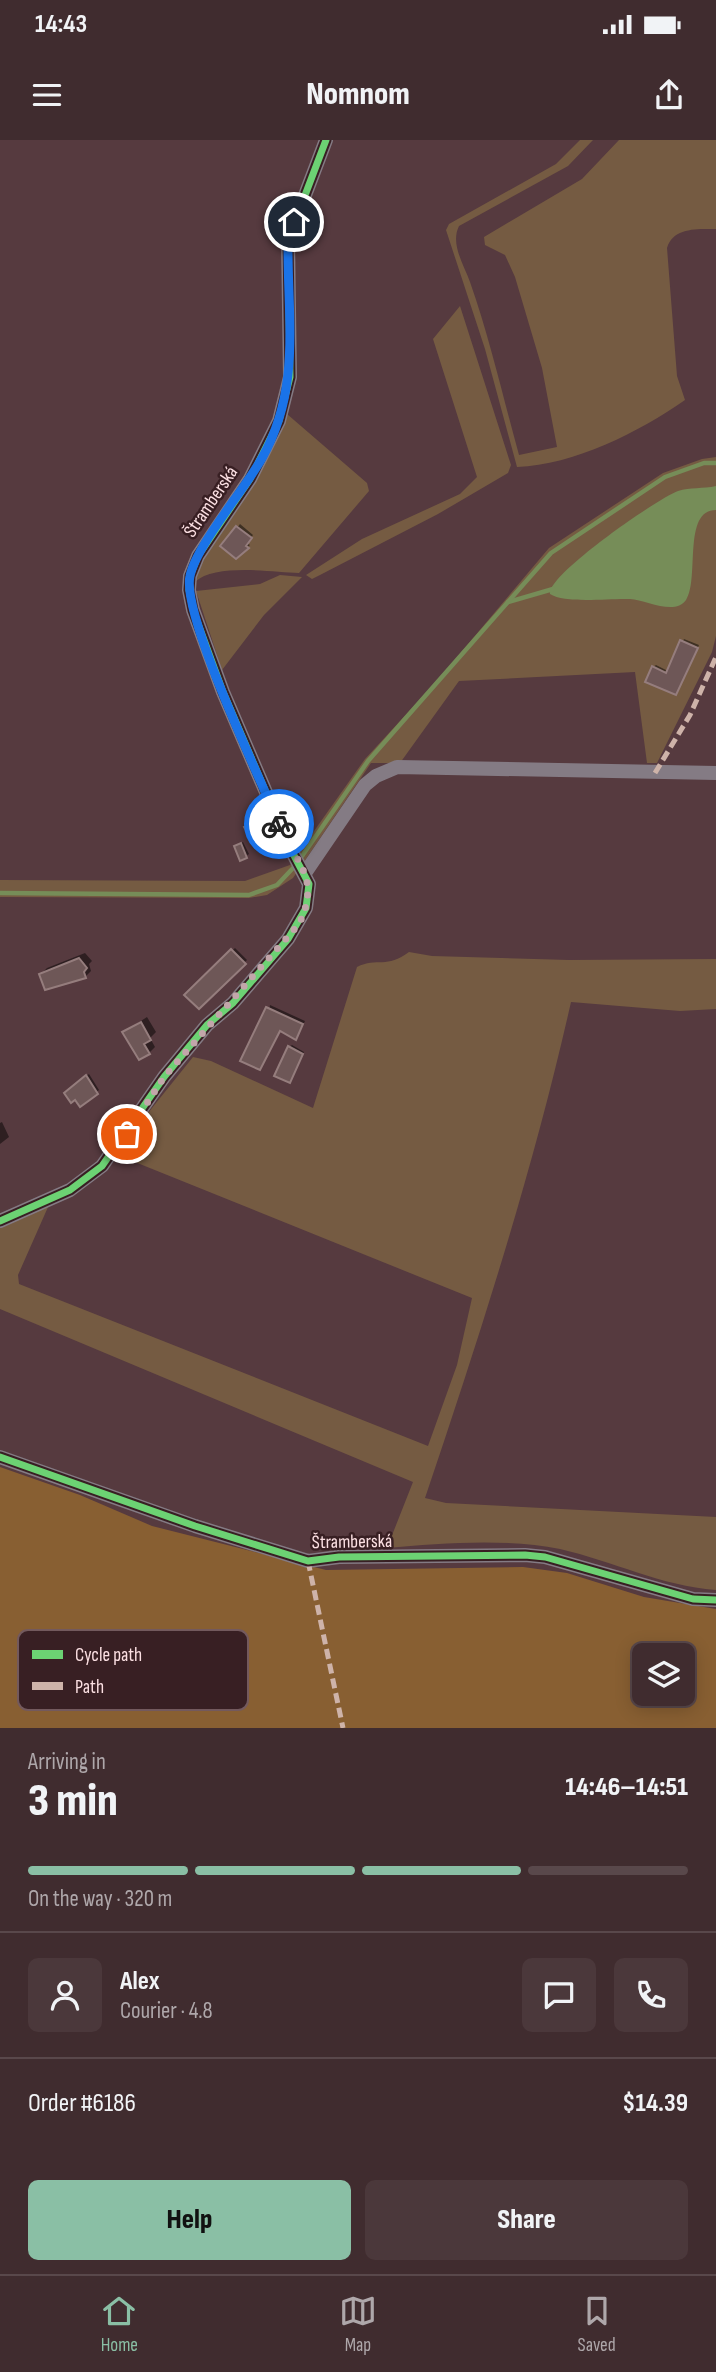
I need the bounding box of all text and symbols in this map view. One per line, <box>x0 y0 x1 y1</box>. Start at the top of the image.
text: 14:43 <box>35 9 87 40</box>
text: Nomnom <box>306 75 410 114</box>
icon: menu <box>28 76 66 114</box>
icon: share <box>650 76 688 114</box>
pin <box>264 192 324 252</box>
icon: home <box>275 203 313 241</box>
street label: Štramberská <box>179 462 243 542</box>
courier <box>244 789 314 859</box>
icon: bike <box>260 805 298 843</box>
pin <box>97 1104 157 1164</box>
icon: bag <box>108 1115 146 1153</box>
street label: Štramberská <box>311 1530 393 1554</box>
legend <box>18 1630 248 1710</box>
map controls <box>632 1643 695 1706</box>
button: layers <box>632 1643 695 1706</box>
text: Cycle path <box>75 1644 142 1667</box>
text: Path <box>75 1676 104 1699</box>
text: Arriving in <box>28 1748 106 1776</box>
text: 14:46–14:51 <box>565 1772 688 1803</box>
text: 3 min <box>28 1774 118 1829</box>
text: On the way · 320 m <box>28 1885 172 1913</box>
button: person <box>28 1958 102 2032</box>
button: chat <box>522 1958 596 2032</box>
button: phone <box>614 1958 688 2032</box>
text: Alex <box>120 1966 160 1997</box>
text: Courier · 4.8 <box>120 1997 213 2025</box>
text: Order #6186 <box>28 2088 136 2119</box>
text: $14.39 <box>622 2088 688 2119</box>
button: Help <box>28 2180 351 2260</box>
button: Share <box>365 2180 688 2260</box>
tab: Home <box>100 2292 138 2357</box>
tab: Map <box>339 2292 377 2357</box>
tab: Saved <box>578 2292 616 2357</box>

